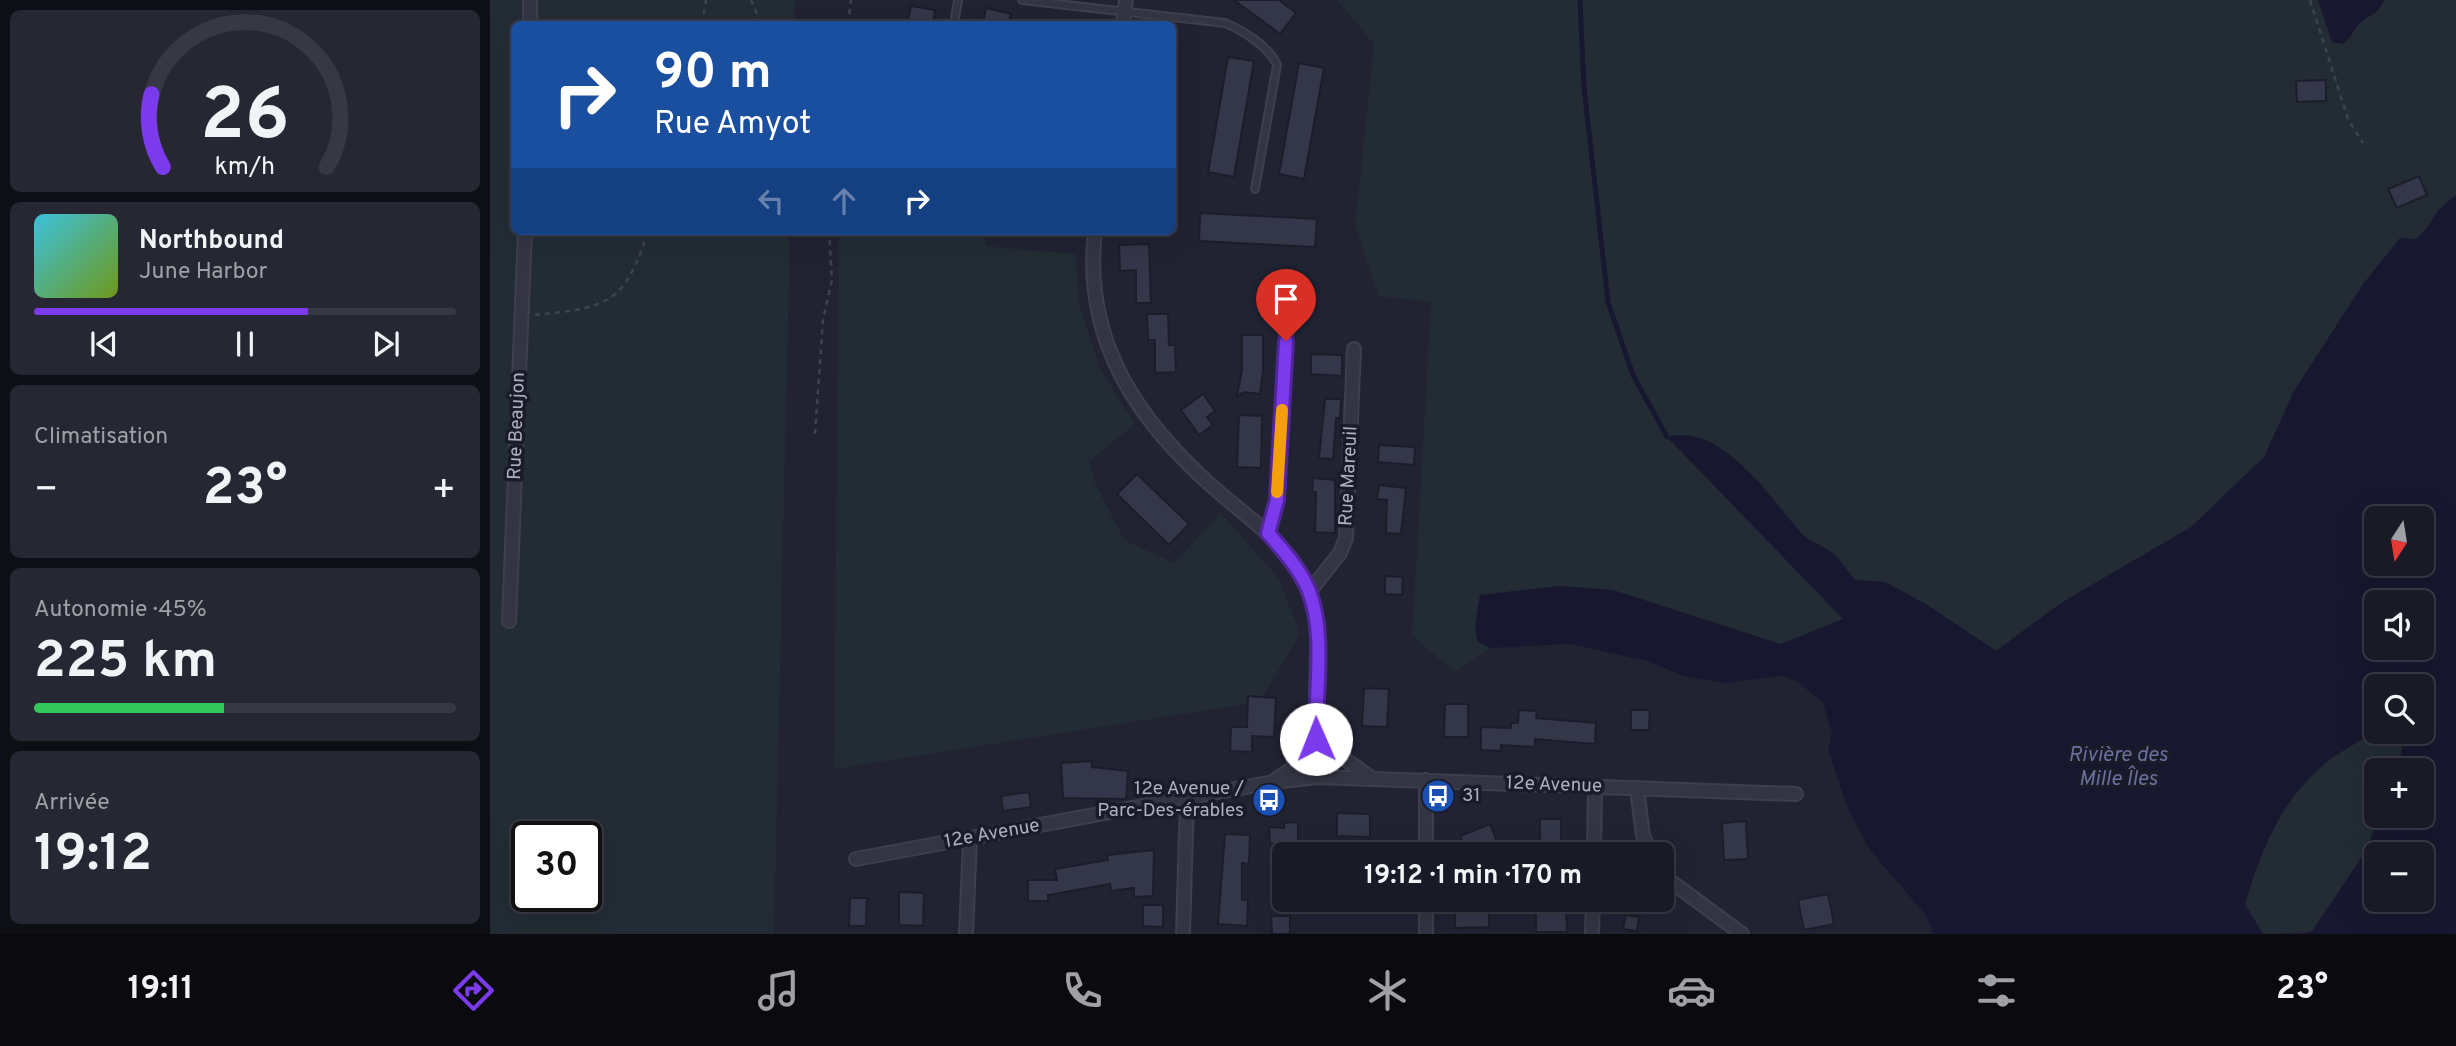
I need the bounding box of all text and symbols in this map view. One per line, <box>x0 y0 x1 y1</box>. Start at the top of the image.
text: 90 m <box>654 44 772 106</box>
icon: right <box>539 49 630 140</box>
text: 26 <box>200 73 290 165</box>
text: Rue Amyot <box>654 105 811 145</box>
text: km/h <box>215 152 275 184</box>
icon: left <box>752 182 790 220</box>
icon: ahead <box>825 182 863 220</box>
icon: right <box>898 182 936 220</box>
text: Northbound <box>139 225 284 258</box>
text: June Harbor <box>139 258 267 287</box>
pin <box>1256 269 1316 341</box>
icon: arrive <box>1267 280 1305 318</box>
icon: previous <box>85 325 123 363</box>
icon: pause <box>226 325 264 363</box>
icon: next <box>367 325 405 363</box>
street label: Rue Beaujon <box>503 372 531 480</box>
text: Climatisation <box>34 423 168 452</box>
street label: Rue Mareuil <box>1334 425 1364 527</box>
text: 23° <box>203 457 287 523</box>
text: − <box>34 467 59 516</box>
text: + <box>431 467 456 516</box>
north arrow <box>2364 506 2434 576</box>
map controls <box>2364 506 2434 912</box>
button: sound <box>2364 590 2434 660</box>
text: Autonomie · 45% <box>34 596 207 625</box>
text: 225 km <box>34 630 217 696</box>
button: search <box>2364 674 2434 744</box>
position arrow <box>1279 702 1353 776</box>
water label: Rivière des Mille Îles <box>2068 742 2168 793</box>
button: + <box>2364 758 2434 828</box>
street label: 12e Avenue <box>1506 771 1602 799</box>
place label: 12e Avenue / Parc-Des-érables <box>1097 777 1244 823</box>
bus stop icon: 31 <box>1419 777 1457 815</box>
bus stop icon: 12e Avenue / Parc-Des-érables <box>1250 781 1288 819</box>
place label: 31 <box>1462 784 1481 808</box>
text: Arrivée <box>34 789 110 818</box>
street label: 12e Avenue <box>943 814 1041 854</box>
speed limit sign: 30 <box>511 821 602 912</box>
text: 19:12 <box>34 823 152 889</box>
button: − <box>2364 842 2434 912</box>
text: 19:12 · 1 min · 170 m <box>1364 860 1582 893</box>
icon: directions <box>449 966 498 1015</box>
icon: music <box>754 966 803 1015</box>
icon: phone <box>1058 966 1107 1015</box>
icon: climate <box>1363 966 1412 1015</box>
icon: car <box>1667 966 1716 1015</box>
icon: filters <box>1972 966 2021 1015</box>
text: 19:11 <box>128 970 194 1010</box>
text: 23° <box>2276 970 2328 1010</box>

